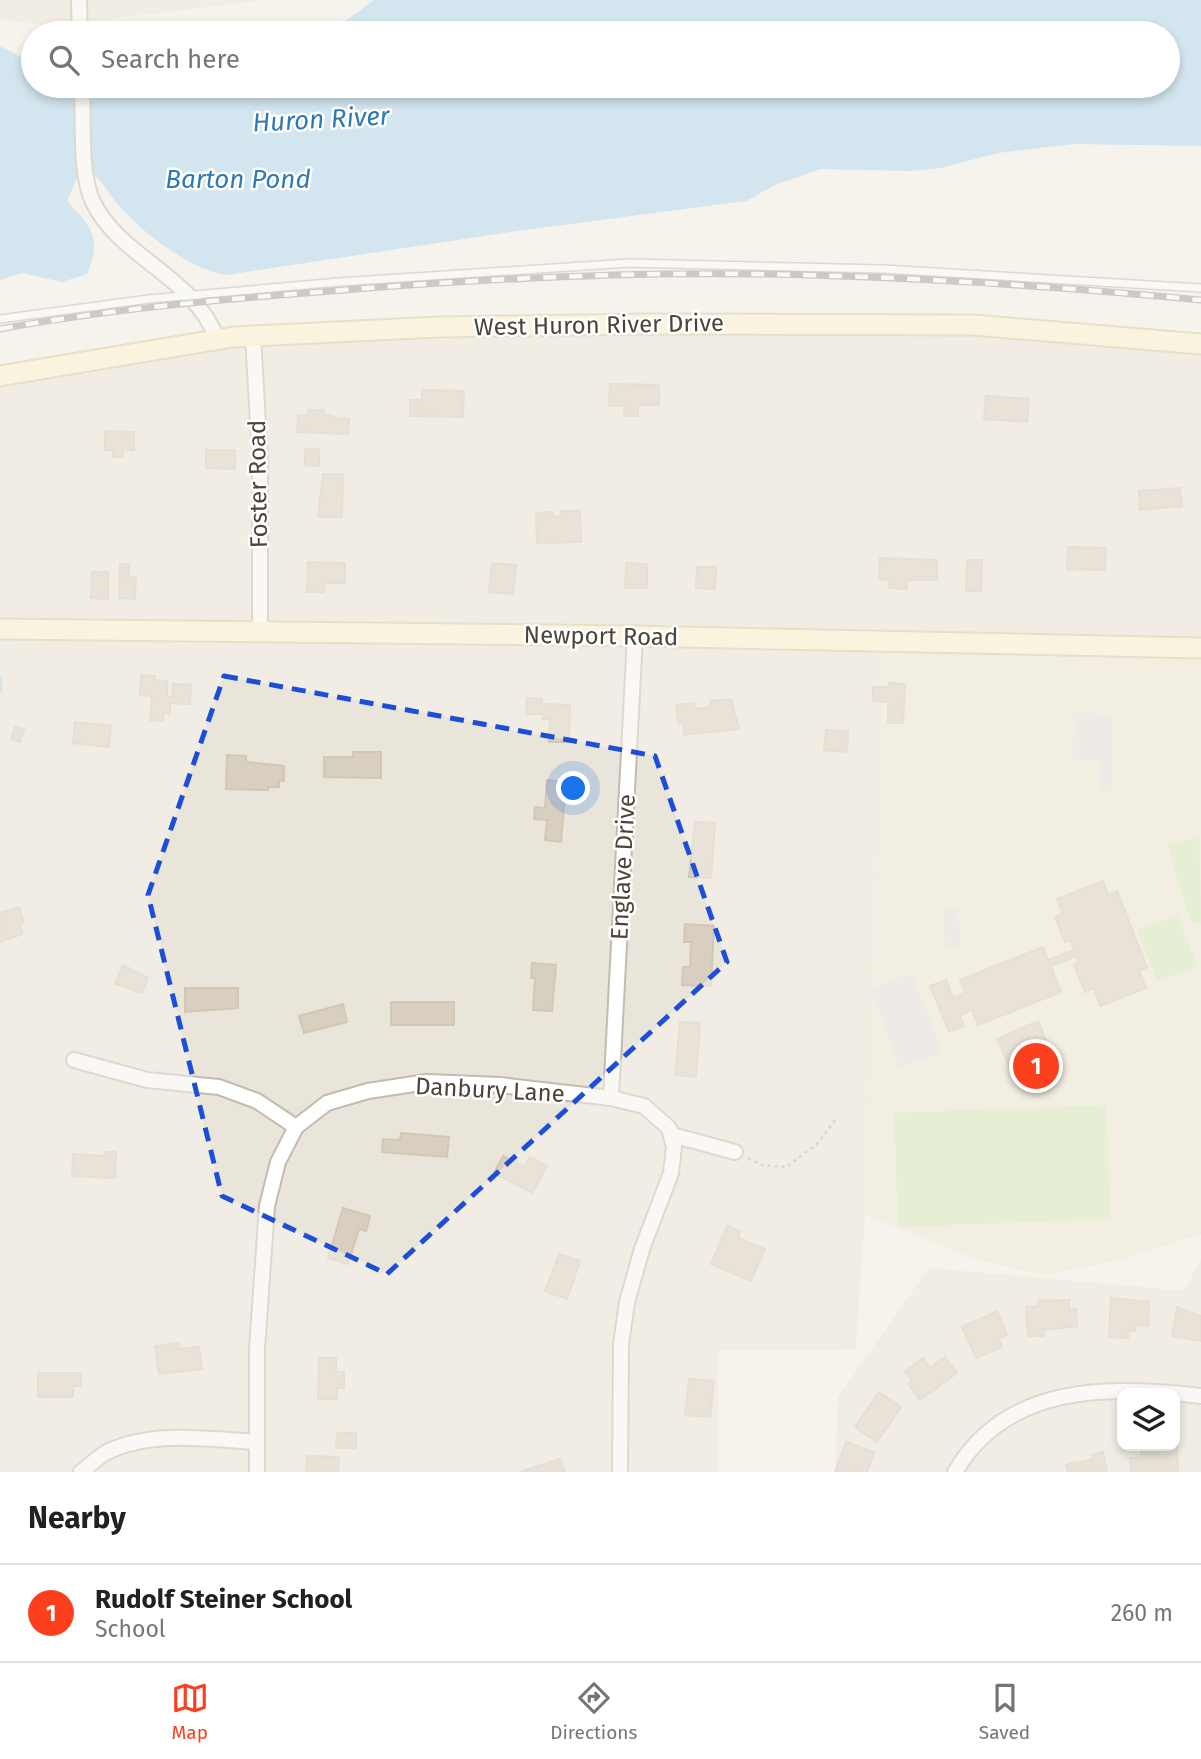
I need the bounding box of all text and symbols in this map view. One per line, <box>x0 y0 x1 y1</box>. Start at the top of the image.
search box <box>21 21 1180 98</box>
icon: search <box>45 41 83 79</box>
text: Search here <box>101 44 240 75</box>
water label: Huron River <box>252 100 391 139</box>
water label: Barton Pond <box>165 164 311 195</box>
street label: West Huron River Drive <box>474 309 724 341</box>
street label: Foster Road <box>243 419 273 549</box>
street label: Newport Road <box>523 621 679 651</box>
your location <box>556 771 590 805</box>
street label: Englave Drive <box>605 793 641 941</box>
pin: 1 <box>1013 1040 1059 1092</box>
street label: Danbury Lane <box>414 1072 566 1108</box>
map controls <box>1117 1388 1180 1451</box>
button: layers <box>1117 1388 1180 1451</box>
text: Nearby <box>28 1500 126 1536</box>
text: Rudolf Steiner School <box>95 1584 352 1615</box>
text: 1 <box>46 1599 56 1627</box>
text: 260 m <box>1111 1599 1173 1627</box>
text: School <box>95 1615 166 1643</box>
tab: Map <box>171 1679 209 1744</box>
tab: Directions <box>550 1679 637 1744</box>
tab: Saved <box>979 1679 1030 1744</box>

